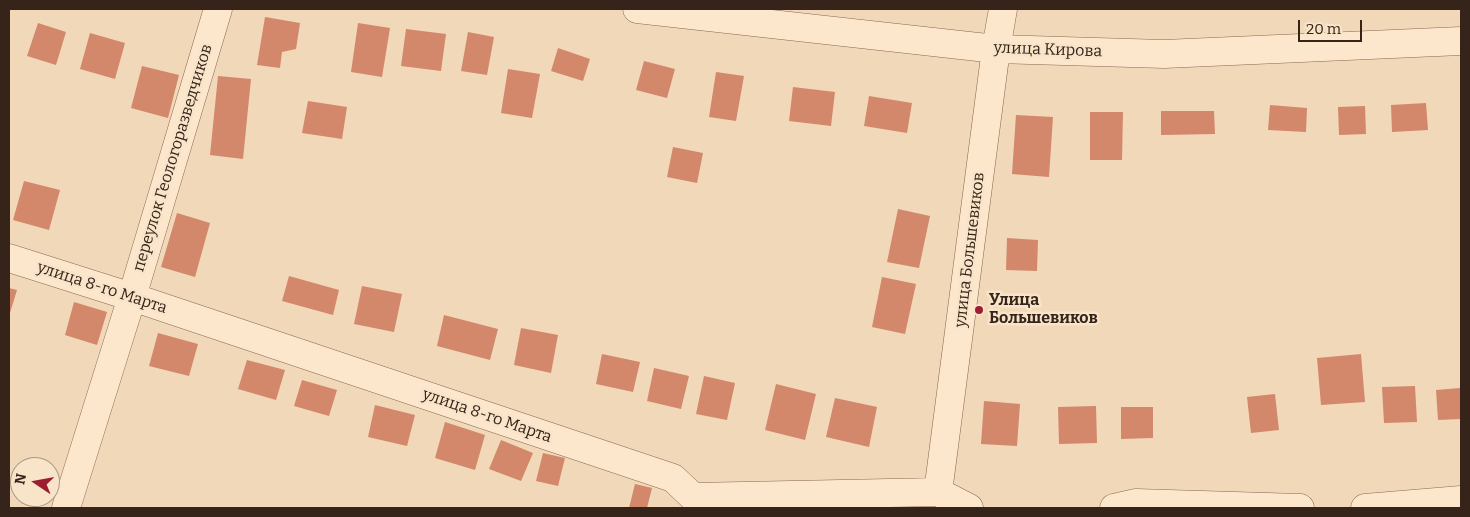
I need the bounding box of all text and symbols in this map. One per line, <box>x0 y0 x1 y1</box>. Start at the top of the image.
scale bar <box>1300 10 1364 42</box>
text: 20 m <box>1306 20 1341 38</box>
street label: улица Кирова <box>993 39 1103 61</box>
street label: переулок Геологоразведчиков <box>129 42 217 274</box>
street label: улица Большевиков <box>951 171 989 329</box>
street label: улица 8-го Марта <box>35 258 169 318</box>
place label: Улица Большевиков <box>989 291 1098 329</box>
marker: Улица Большевиков <box>973 304 985 316</box>
street label: улица 8-го Марта <box>420 385 554 447</box>
north arrow <box>10 457 60 507</box>
text: N <box>11 472 30 486</box>

